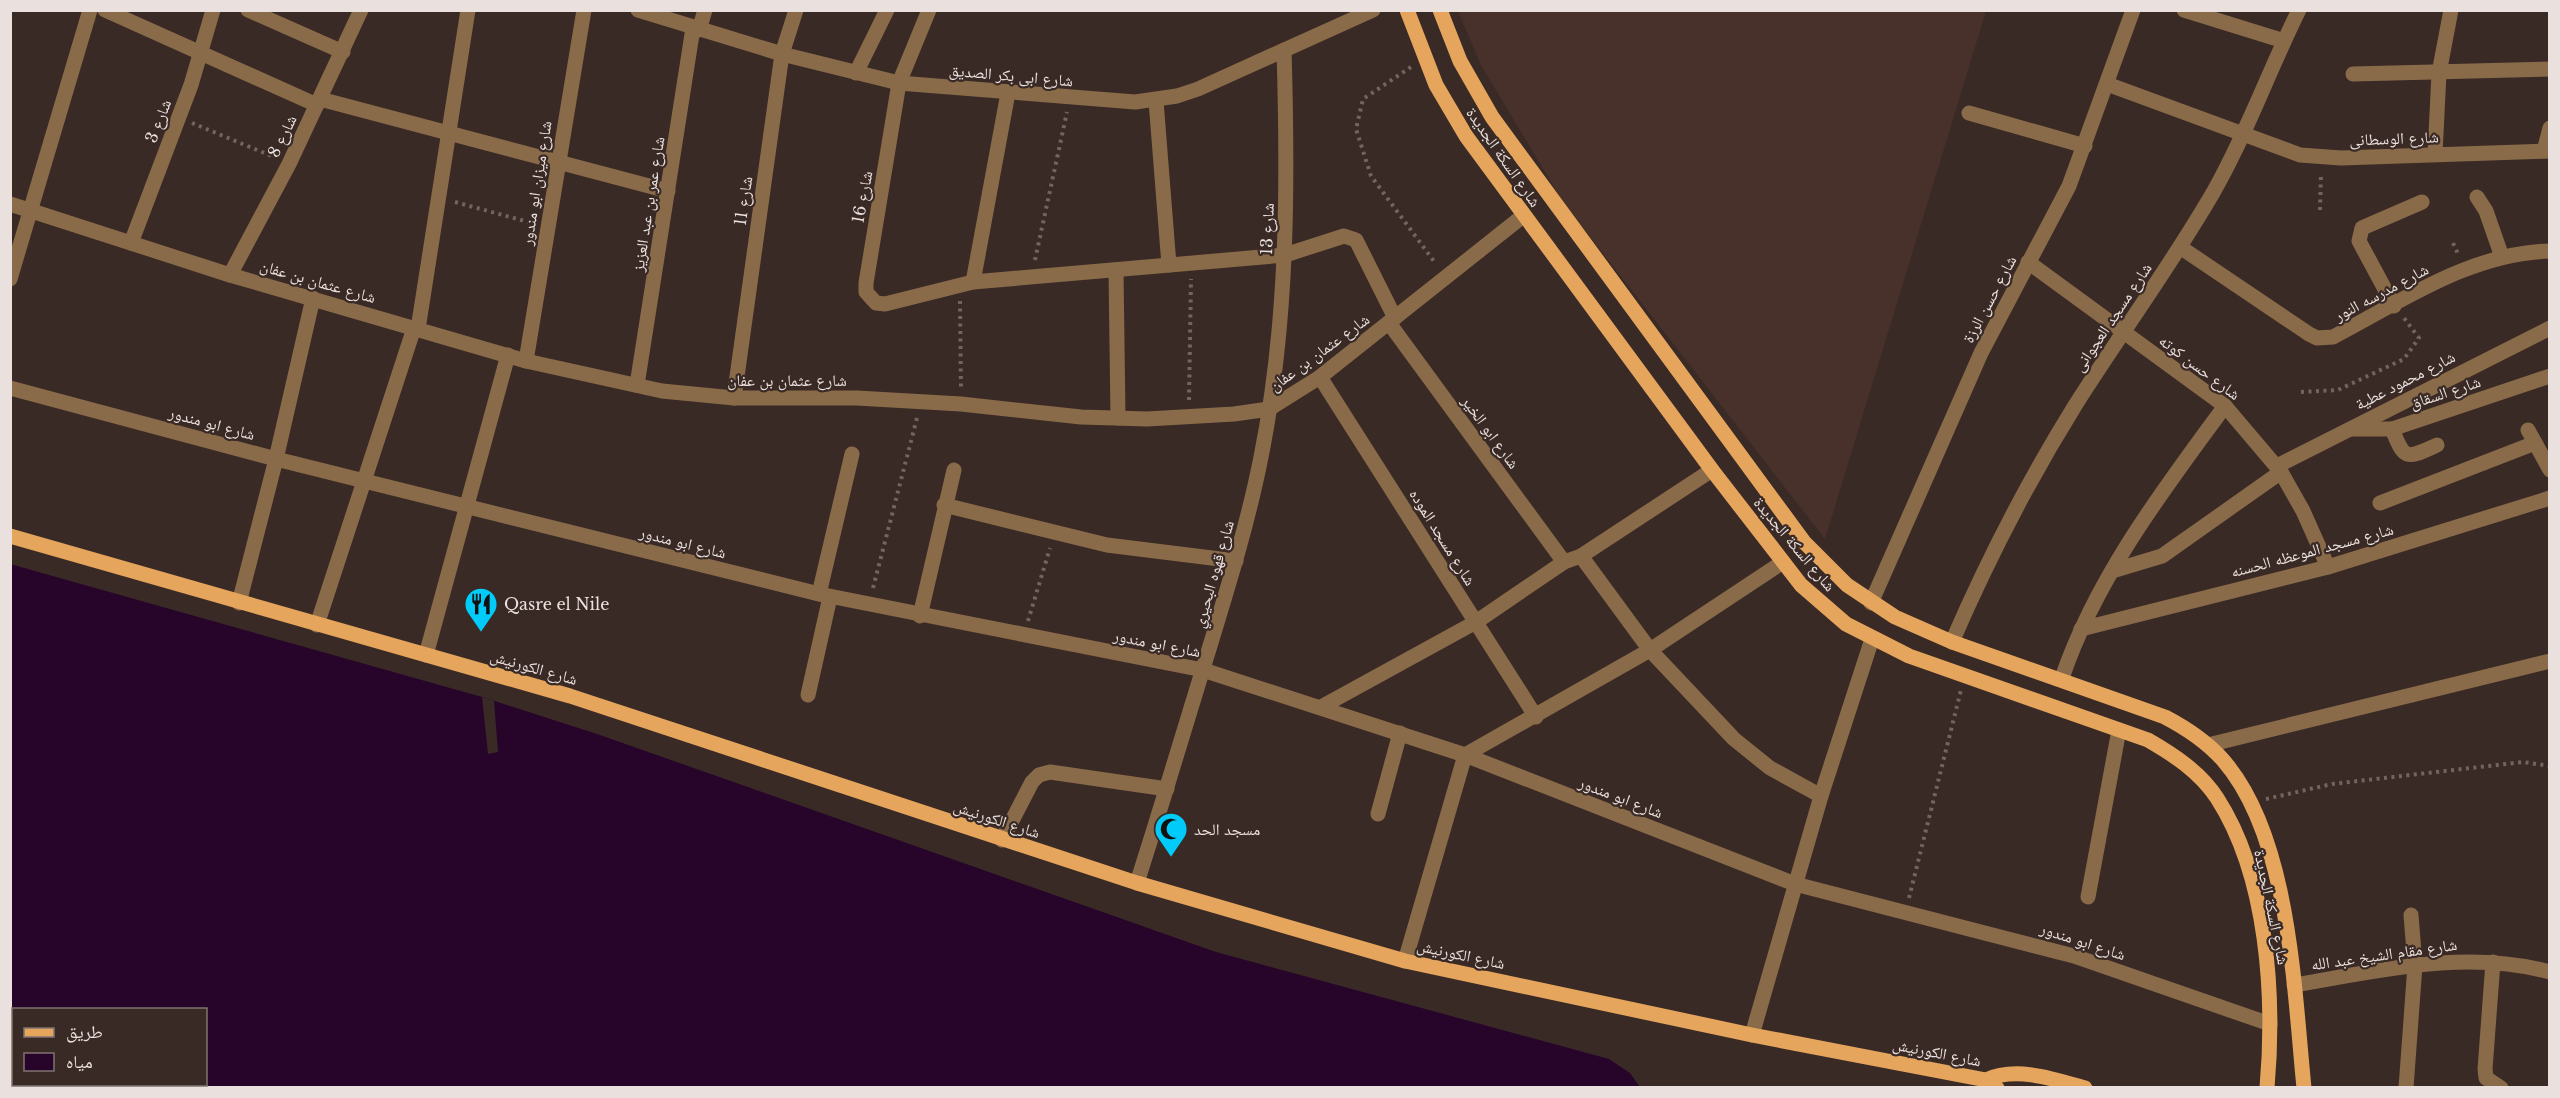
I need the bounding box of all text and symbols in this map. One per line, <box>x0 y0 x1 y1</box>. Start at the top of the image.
street label: شارع ابى بكر الصديق <box>948 60 1074 91</box>
street label: شارع 3 <box>141 96 176 146</box>
street label: شارع السكة الجديدة <box>1461 103 1546 211</box>
street label: شارع 8 <box>263 112 302 161</box>
street label: شارع ميزان ابو مندور <box>516 119 557 248</box>
street label: شارع الوسطانى <box>2349 126 2439 151</box>
street label: شارع عمر بن عبد العزيز <box>627 135 670 274</box>
street label: شارع 16 <box>848 169 877 225</box>
street label: شارع 11 <box>730 175 757 227</box>
street label: شارع 13 <box>1256 203 1279 255</box>
street label: شارع حسن الرزة <box>1958 252 2021 347</box>
street label: شارع عثمان بن عفان <box>258 255 378 308</box>
street label: شارع مسجد العجوانى <box>2068 259 2157 376</box>
street label: شارع مدرسه النور <box>2330 259 2432 327</box>
street label: شارع عثمان بن عفان <box>1265 309 1374 396</box>
street label: شارع حسن كوته <box>2155 330 2245 405</box>
street label: شارع محمود عطية <box>2352 346 2459 415</box>
street label: شارع عثمان بن عفان <box>727 370 847 391</box>
street label: شارع السقاق <box>2407 371 2483 414</box>
street label: شارع ابو الخير <box>1456 391 1524 473</box>
street label: شارع ابو مندور <box>165 402 257 445</box>
street label: شارع مسجد الموده <box>1404 485 1481 590</box>
street label: شارع السكة الجديدة <box>1749 493 1840 596</box>
street label: شارع قهوه البحيري <box>1188 518 1241 631</box>
street label: شارع مسجد الموعظه الحسنه <box>2229 519 2396 582</box>
street label: شارع ابو مندور <box>636 521 728 563</box>
restaurant icon: Qasre el Nile <box>463 586 499 633</box>
place label: Qasre el Nile <box>504 594 609 614</box>
street label: شارع ابو مندور <box>1110 625 1202 662</box>
street label: شارع الكورنيش <box>488 645 580 690</box>
street label: شارع ابو مندور <box>1575 771 1666 823</box>
street label: شارع الكورنيش <box>951 796 1043 843</box>
mosque icon: مسجد الحد <box>1153 811 1189 858</box>
place label: مسجد الحد <box>1194 819 1260 839</box>
street label: شارع السكة الجديدة <box>2249 848 2294 967</box>
street label: شارع ابو مندور <box>2037 918 2128 965</box>
street label: شارع مقام الشيخ عبد الله <box>2310 934 2458 975</box>
street label: شارع الكورنيش <box>1415 935 1507 974</box>
legend <box>12 1008 207 1086</box>
text: طريق <box>66 1021 103 1043</box>
street label: شارع الكورنيش <box>1891 1034 1983 1071</box>
text: مياه <box>66 1051 93 1073</box>

